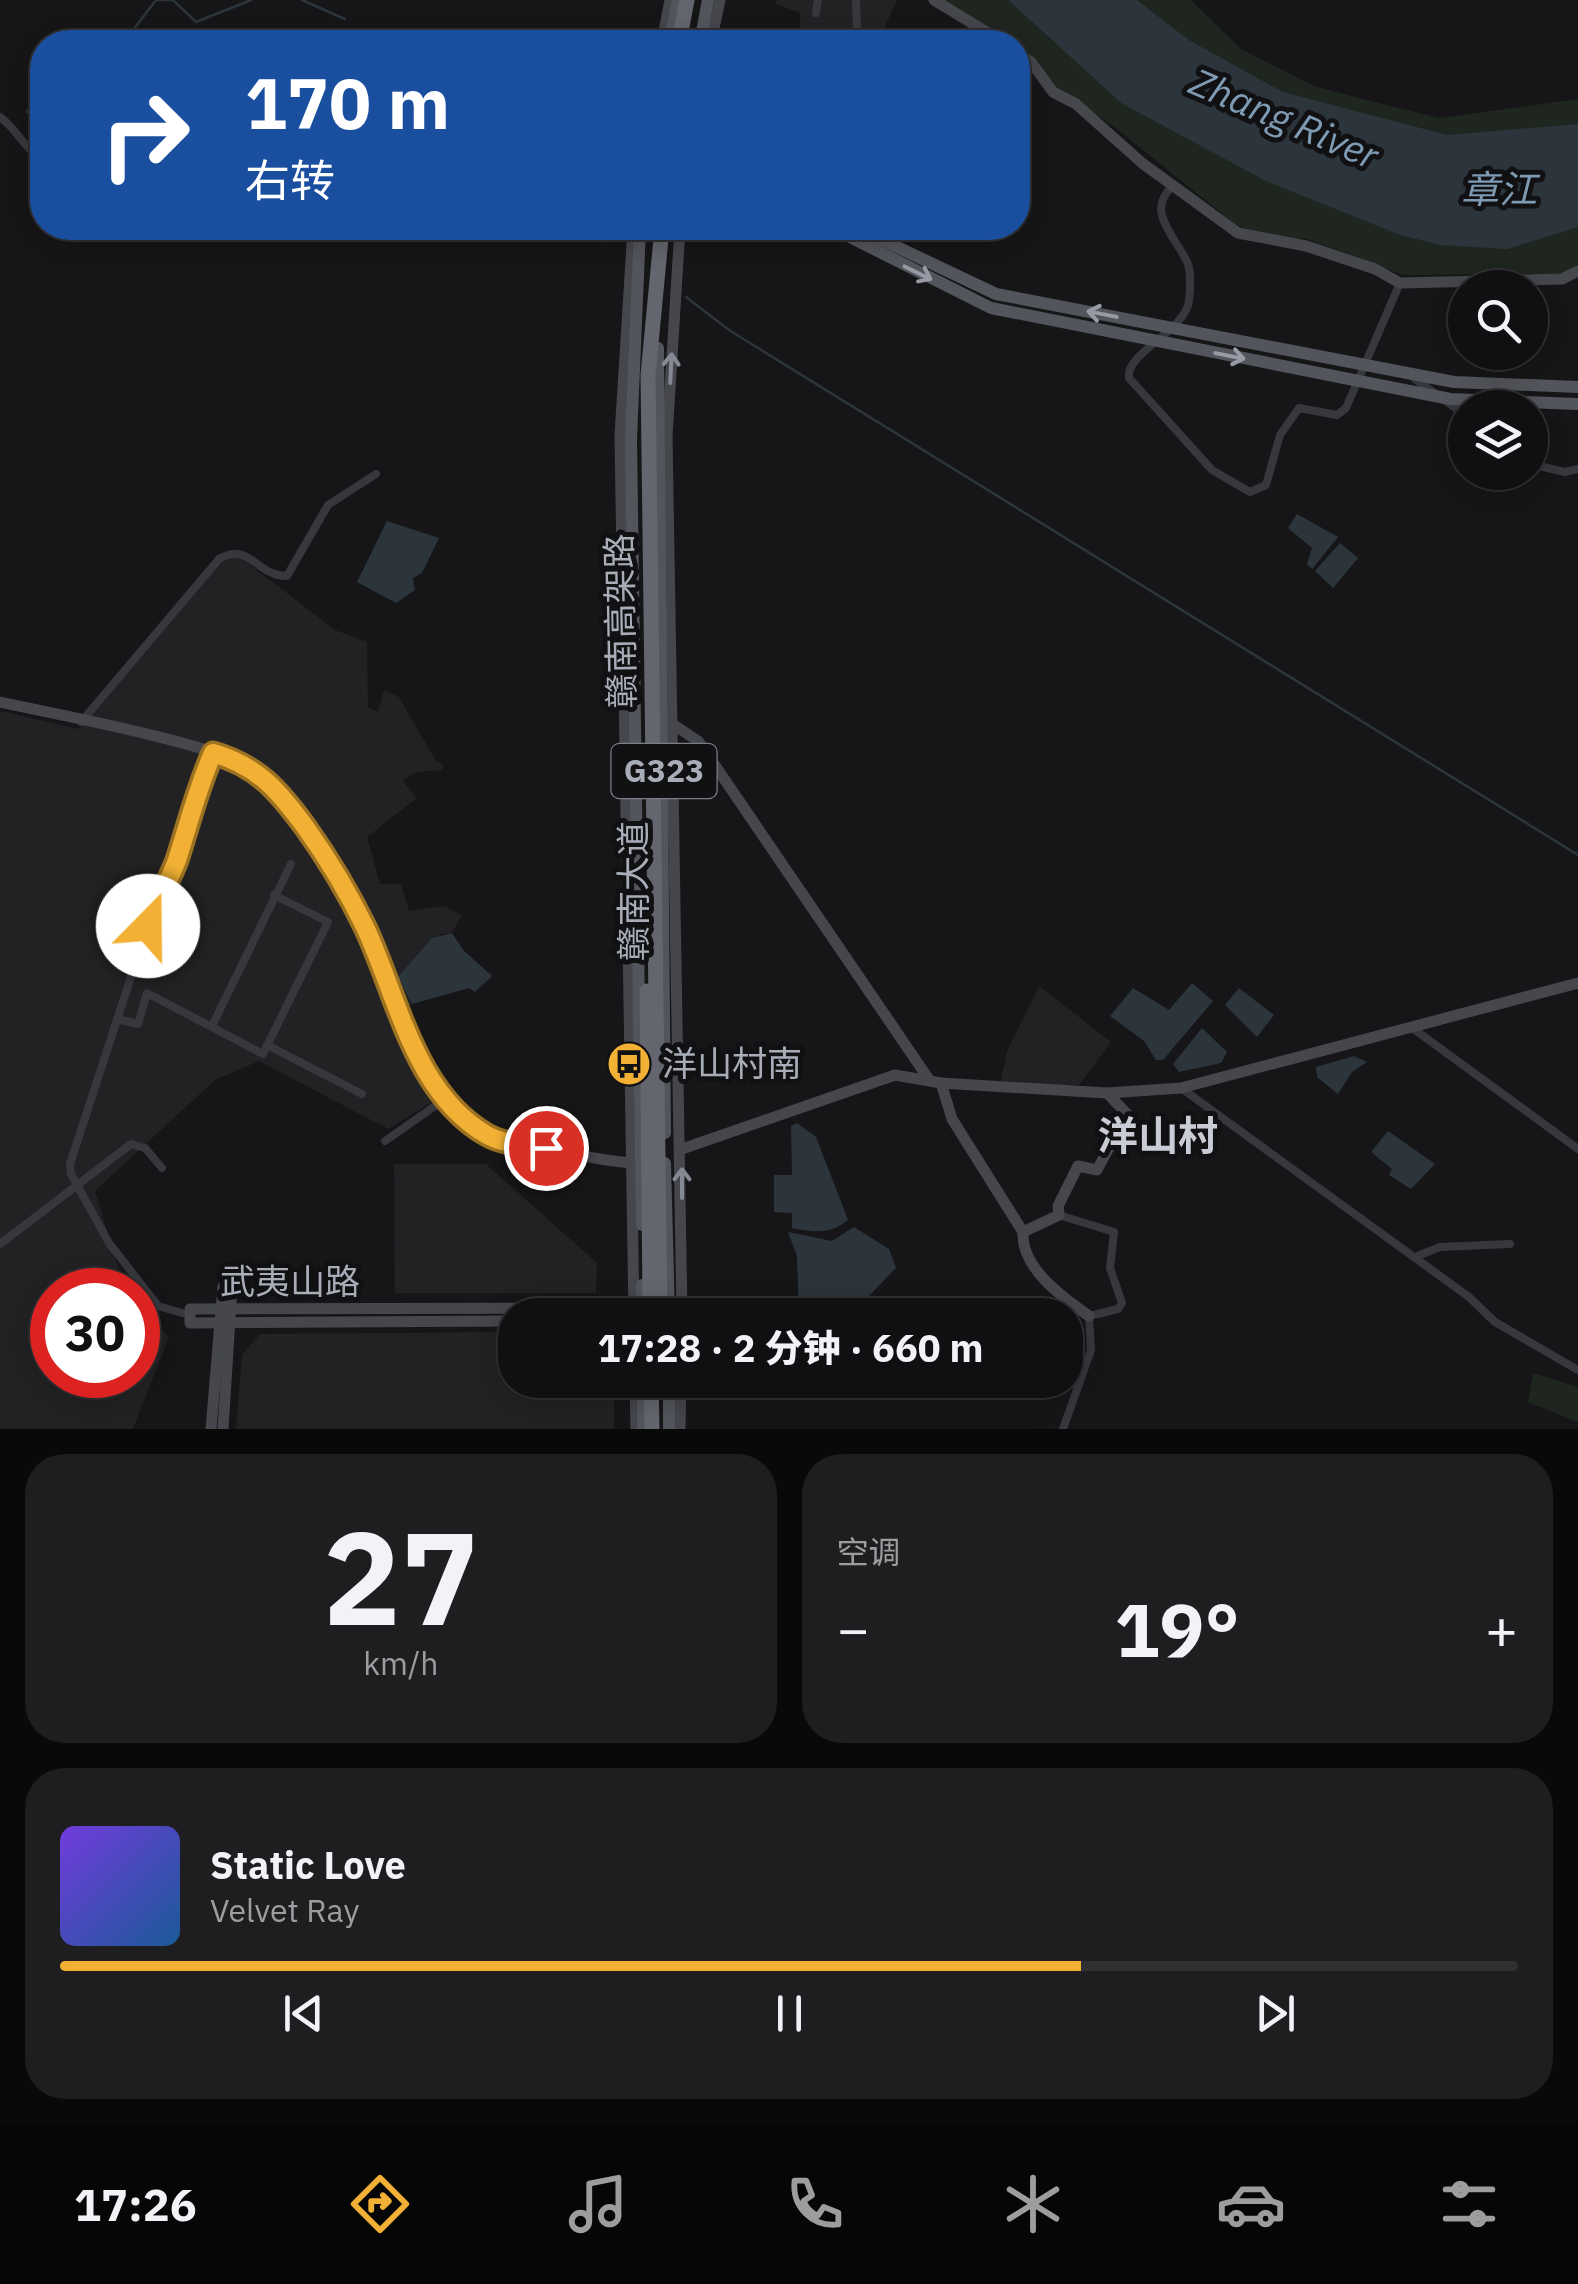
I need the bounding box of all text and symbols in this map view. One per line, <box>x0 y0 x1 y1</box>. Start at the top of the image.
water label: Zhang River <box>1182 56 1387 180</box>
text: 170 m <box>245 57 450 148</box>
icon: right <box>80 70 210 200</box>
text: 右转 <box>245 151 335 209</box>
water label: 章江 <box>1461 164 1541 213</box>
one-way arrow <box>903 264 933 283</box>
map controls <box>1448 270 1548 490</box>
button: search <box>1448 270 1548 370</box>
one-way arrow <box>1086 304 1119 323</box>
one-way arrow <box>1214 347 1246 366</box>
one-way arrow <box>662 352 681 384</box>
button: layers <box>1448 390 1548 490</box>
street label: 赣南高架路 <box>595 533 645 709</box>
road number: G323 <box>612 744 716 798</box>
street label: 赣南大道 <box>610 821 656 961</box>
position arrow <box>96 874 200 978</box>
place label: 洋山村南 <box>662 1040 802 1086</box>
bus stop icon: 洋山村南 <box>606 1041 652 1087</box>
pin <box>504 1106 589 1191</box>
district label: 洋山村 <box>1098 1109 1218 1161</box>
icon: arrive <box>519 1121 574 1176</box>
one-way arrow <box>672 1167 692 1200</box>
street label: 武夷山路 <box>220 1258 360 1304</box>
speed limit sign: 30 <box>30 1268 160 1398</box>
text: 17:28 · 2 分钟 · 660 m <box>598 1323 983 1372</box>
text: 27 <box>323 1492 479 1661</box>
text: 空调 <box>837 1531 901 1573</box>
text: 19° <box>1115 1580 1240 1678</box>
text: − <box>837 1593 870 1664</box>
text: + <box>1485 1593 1518 1664</box>
text: km/h <box>363 1642 438 1684</box>
text: Static Love <box>210 1840 406 1889</box>
text: Velvet Ray <box>210 1889 359 1931</box>
icon: previous <box>276 1986 331 2041</box>
icon: pause <box>762 1986 817 2041</box>
icon: next <box>1248 1986 1303 2041</box>
icon: directions <box>345 2169 415 2239</box>
icon: music <box>563 2169 633 2239</box>
icon: phone <box>780 2169 850 2239</box>
icon: climate <box>998 2169 1068 2239</box>
icon: car <box>1216 2169 1286 2239</box>
icon: filters <box>1434 2169 1504 2239</box>
text: 17:26 <box>74 2175 197 2233</box>

